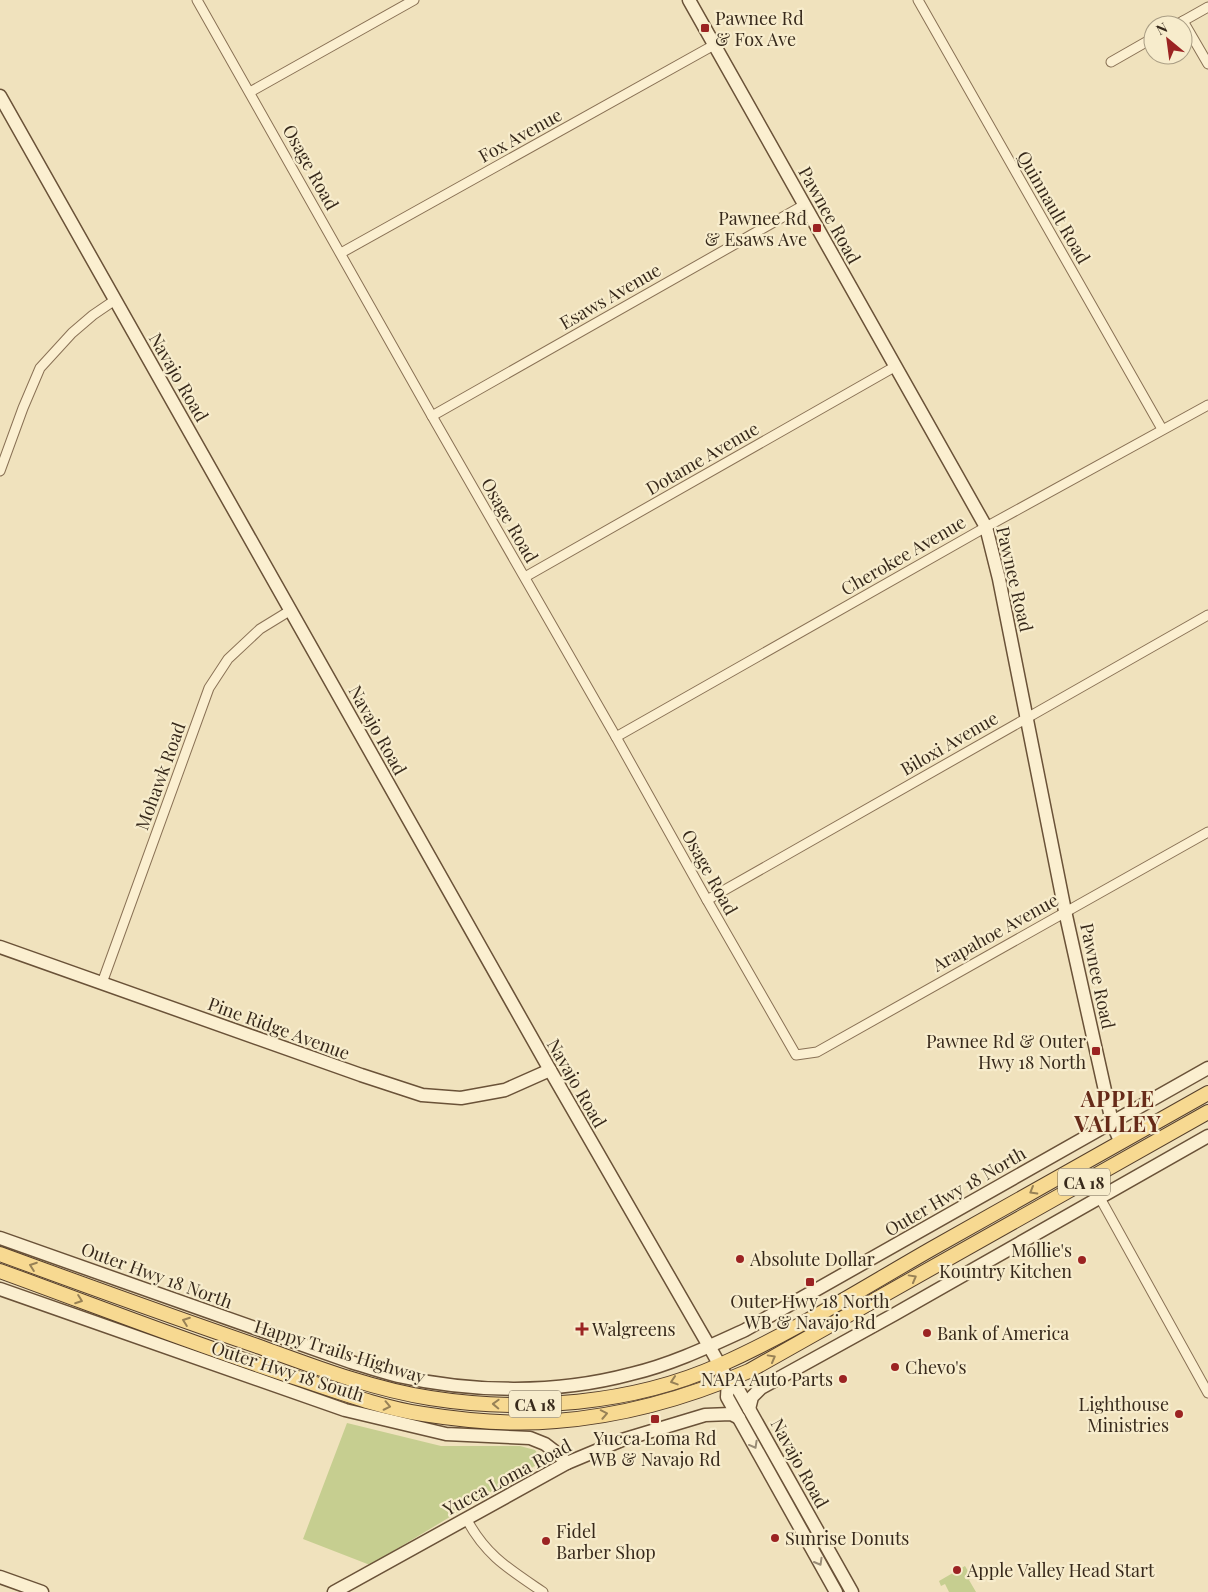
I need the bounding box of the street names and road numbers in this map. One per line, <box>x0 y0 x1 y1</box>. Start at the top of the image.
street label: Fox Avenue <box>474 102 566 168</box>
street label: Osage Road <box>278 120 345 214</box>
street label: Quinnault Road <box>1012 146 1096 268</box>
street label: Pawnee Road <box>793 162 867 268</box>
street label: Esaws Avenue <box>555 257 665 335</box>
street label: Navajo Road <box>144 328 214 426</box>
street label: Dotame Avenue <box>641 416 763 500</box>
street label: Osage Road <box>476 473 544 567</box>
street label: Cherokee Avenue <box>836 510 970 600</box>
street label: Pawnee Road <box>991 524 1039 635</box>
street label: Navajo Road <box>344 681 413 780</box>
street label: Biloxi Avenue <box>896 705 1002 781</box>
street label: Mohawk Road <box>129 718 191 833</box>
street label: Osage Road <box>677 825 744 919</box>
street label: Arapahoe Avenue <box>927 887 1062 977</box>
street label: Pawnee Road <box>1075 921 1121 1032</box>
street label: Pine Ridge Avenue <box>205 991 353 1065</box>
street label: Navajo Road <box>542 1034 612 1132</box>
street label: Outer Hwy 18 North <box>880 1141 1030 1241</box>
road number: CA 18 <box>1058 1168 1110 1196</box>
street label: Outer Hwy 18 North <box>78 1236 236 1314</box>
street label: Happy Trails Highway <box>252 1314 428 1388</box>
street label: Outer Hwy 18 South <box>209 1335 368 1407</box>
road number: CA 18 <box>509 1390 561 1418</box>
street label: Navajo Road <box>766 1414 835 1513</box>
street label: Yucca Loma Road <box>438 1433 576 1521</box>

